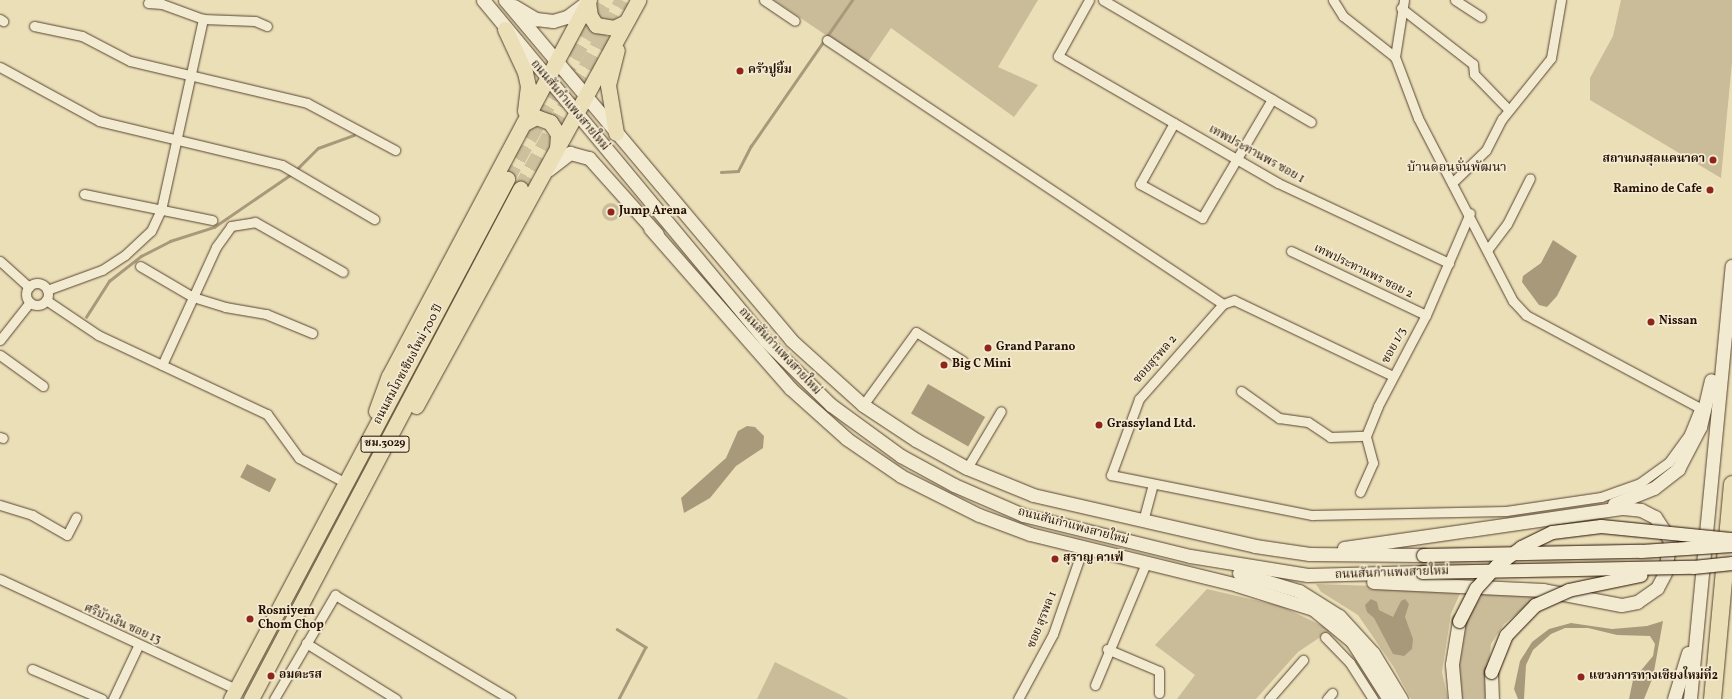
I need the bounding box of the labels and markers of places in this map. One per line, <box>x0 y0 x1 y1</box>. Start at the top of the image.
place label: ครัวปูยิ้ม <box>748 64 792 78</box>
marker: ครัวปูยิ้ม <box>735 66 745 76</box>
place label: สถานกงสุลแคนาดา <box>1603 153 1705 167</box>
marker: สถานกงสุลแคนาดา <box>1708 155 1718 165</box>
place label: Ramino de Cafe <box>1613 183 1702 197</box>
marker: Ramino de Cafe <box>1705 185 1715 195</box>
place label: Jump Arena <box>619 205 687 219</box>
marker: Jump Arena <box>606 207 616 217</box>
place label: Nissan <box>1659 315 1697 329</box>
marker: Nissan <box>1646 317 1656 327</box>
place label: Grand Parano <box>996 341 1075 355</box>
marker: Grand Parano <box>983 343 993 353</box>
place label: Big C Mini <box>952 358 1011 372</box>
marker: Big C Mini <box>939 360 949 370</box>
place label: Grassyland Ltd. <box>1107 418 1196 432</box>
marker: Grassyland Ltd. <box>1094 420 1104 430</box>
place label: สุราญ คาเฟ่ <box>1063 552 1123 566</box>
marker: สุราญ คาเฟ่ <box>1050 554 1060 564</box>
place label: Rosniyem Chom Chop <box>258 605 324 633</box>
marker: Rosniyem Chom Chop <box>245 614 255 624</box>
place label: อมตะรส <box>279 669 322 683</box>
place label: แขวงการทางเชียงใหม่ที่2 <box>1589 670 1718 684</box>
marker: อมตะรส <box>266 671 276 681</box>
marker: แขวงการทางเชียงใหม่ที่2 <box>1576 672 1586 682</box>

